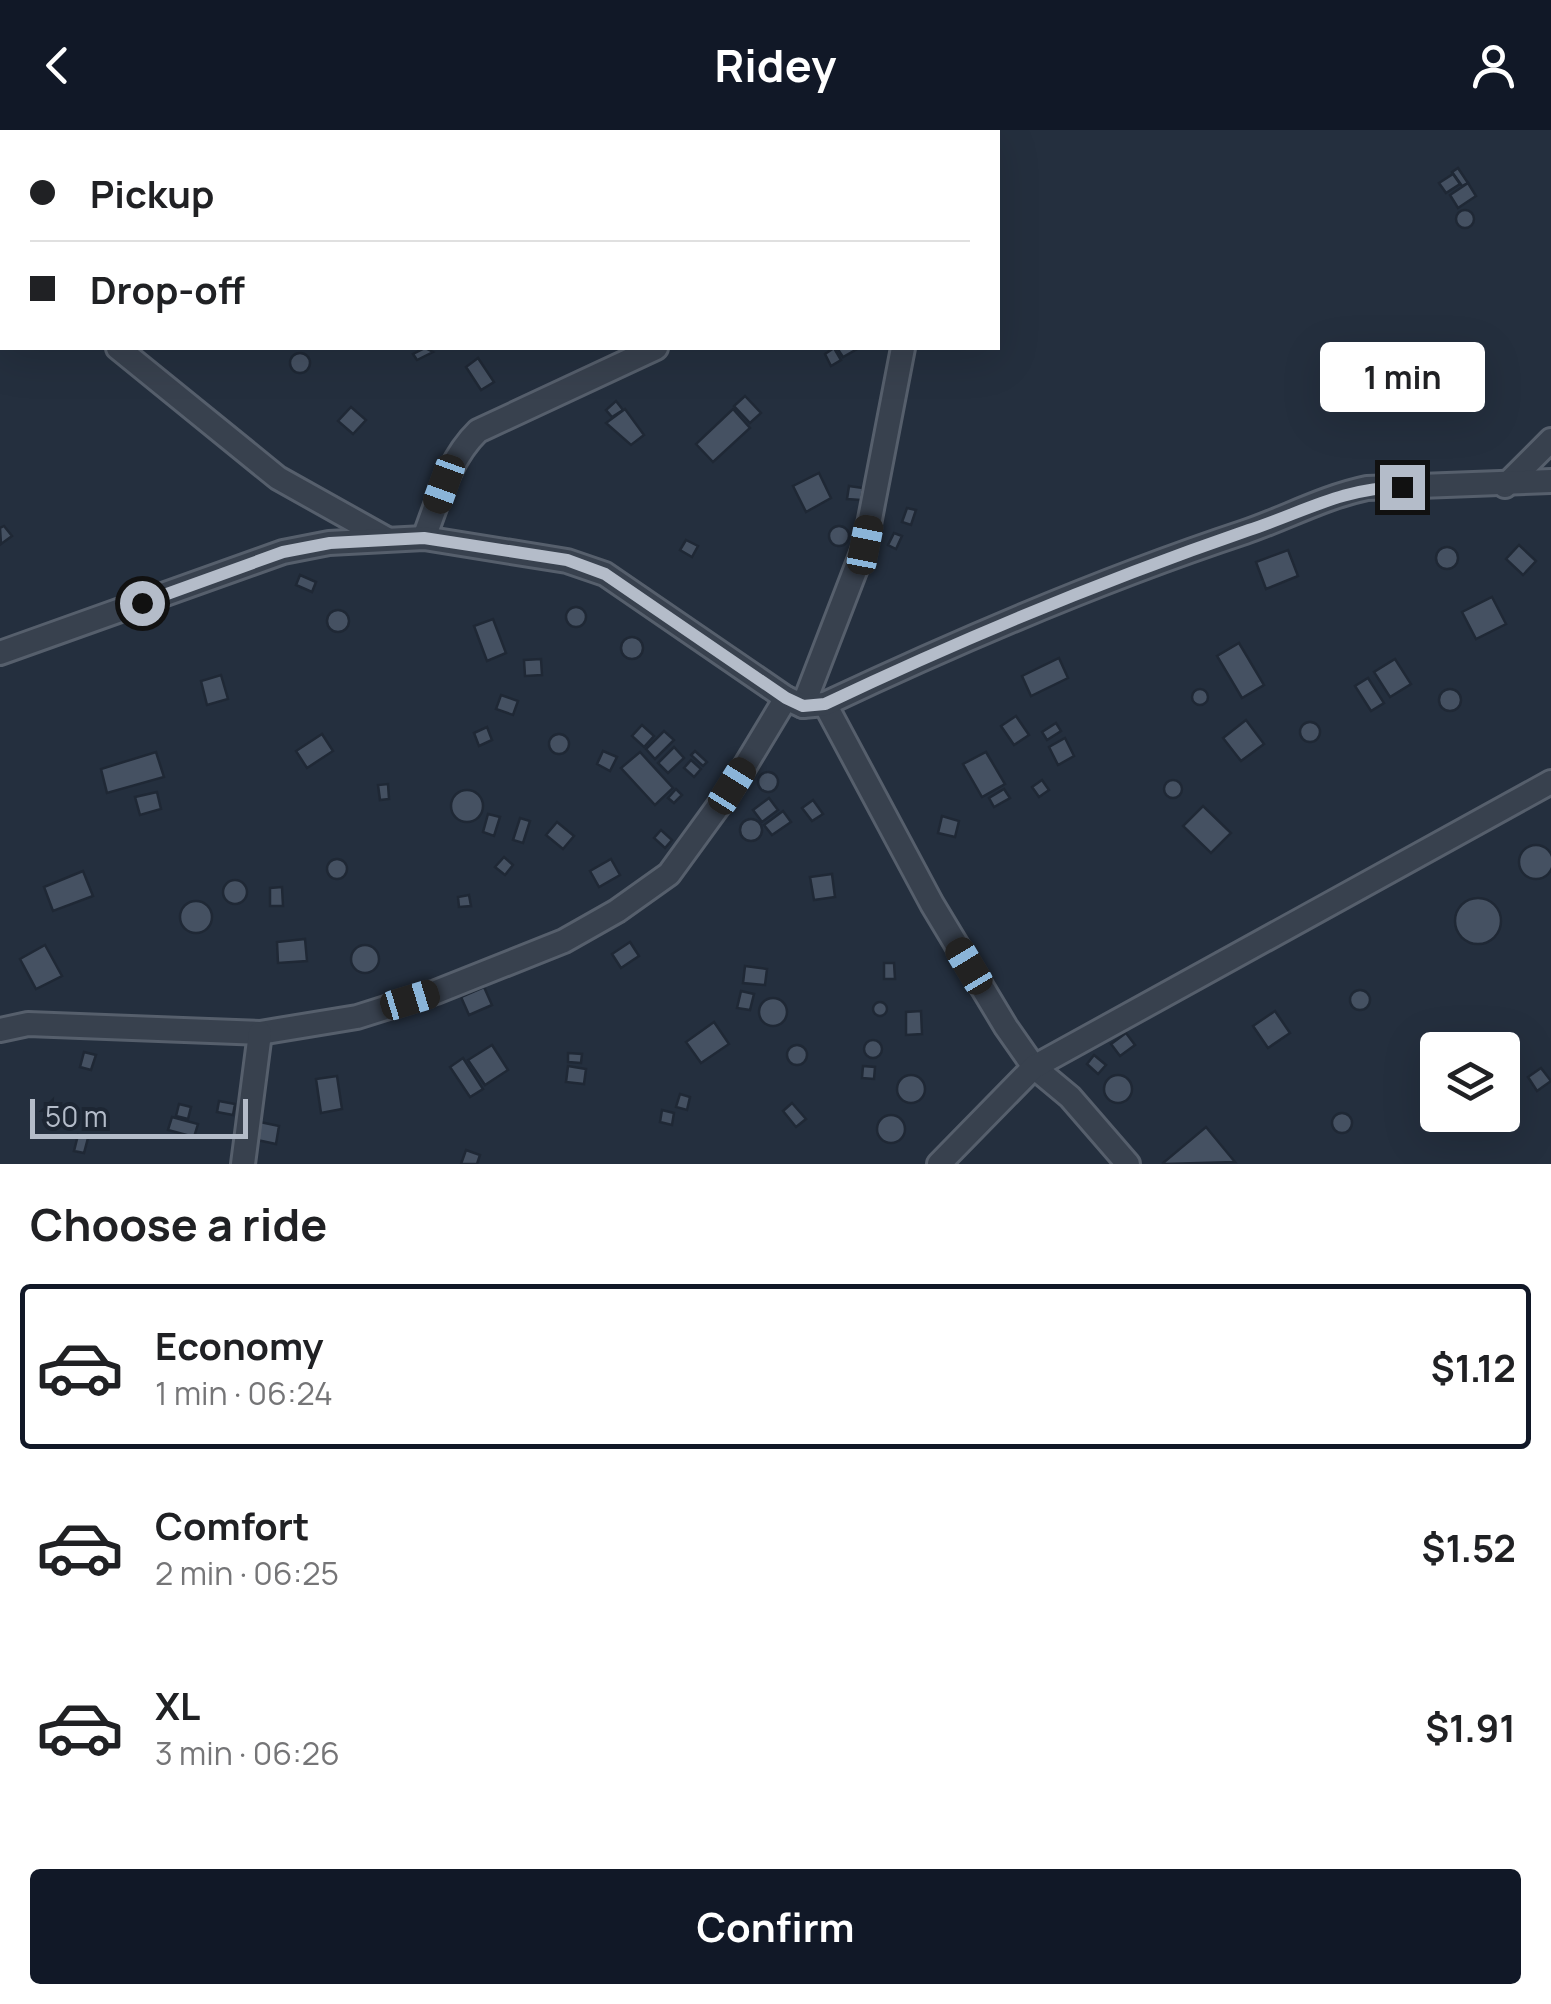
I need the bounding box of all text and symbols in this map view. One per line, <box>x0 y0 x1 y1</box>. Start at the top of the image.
text: Ridey <box>715 34 836 96</box>
icon: back <box>30 38 85 93</box>
icon: person <box>1466 38 1521 93</box>
text: Pickup <box>90 167 214 219</box>
text: Drop-off <box>90 263 245 315</box>
callout: 1 min <box>1320 342 1484 412</box>
text: 1 min <box>1363 355 1442 399</box>
car <box>420 451 468 517</box>
route end <box>1380 465 1425 510</box>
car <box>845 513 885 577</box>
route start <box>120 581 165 626</box>
car <box>703 753 761 819</box>
car <box>941 933 997 999</box>
car <box>377 977 443 1023</box>
map controls <box>1420 1032 1520 1132</box>
button: layers <box>1420 1032 1520 1132</box>
scale bar <box>30 1094 248 1138</box>
text: 50 m <box>45 1097 108 1135</box>
text: Choose a ride <box>30 1193 327 1255</box>
text: Economy <box>155 1319 324 1371</box>
icon: car <box>35 1322 125 1412</box>
text: $1.12 <box>1431 1341 1516 1393</box>
text: 1 min · 06:24 <box>155 1371 333 1415</box>
text: Comfort <box>155 1499 309 1551</box>
icon: car <box>35 1502 125 1592</box>
text: $1.52 <box>1422 1521 1516 1573</box>
text: 2 min · 06:25 <box>155 1551 339 1595</box>
text: XL <box>155 1679 200 1731</box>
icon: car <box>35 1682 125 1772</box>
text: $1.91 <box>1425 1701 1516 1753</box>
text: 3 min · 06:26 <box>155 1731 340 1775</box>
button: Confirm <box>30 1869 1521 1984</box>

